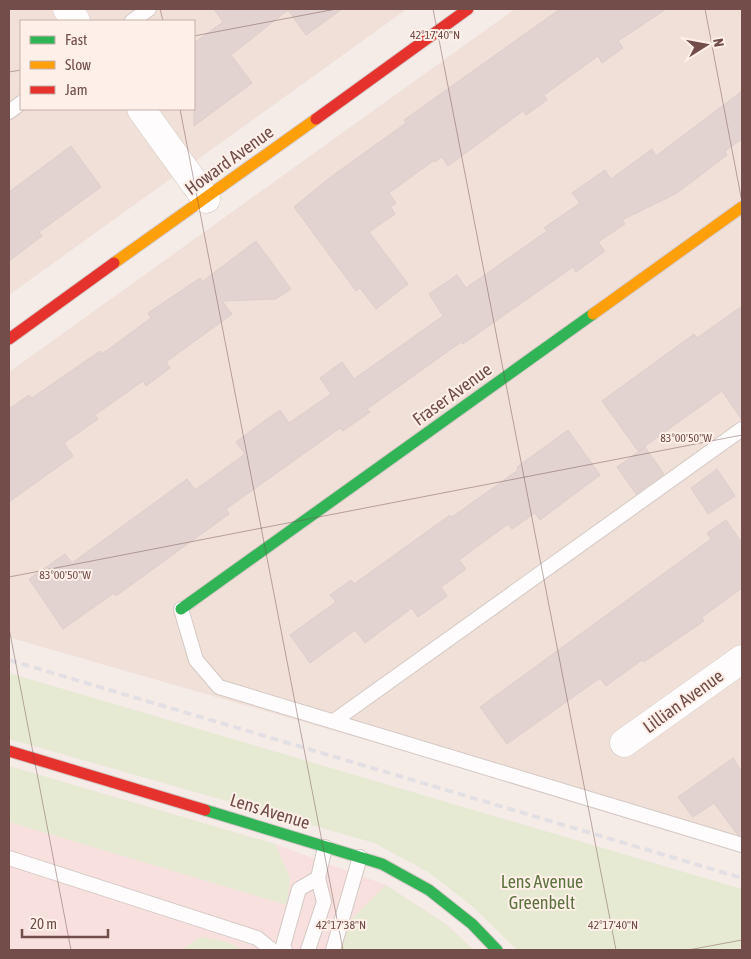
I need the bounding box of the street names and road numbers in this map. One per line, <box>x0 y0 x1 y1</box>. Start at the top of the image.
street label: Howard Avenue <box>181 121 277 199</box>
street label: Fraser Avenue <box>408 358 496 430</box>
street label: Lillian Avenue <box>639 665 727 737</box>
street label: Lens Avenue <box>227 789 313 833</box>

